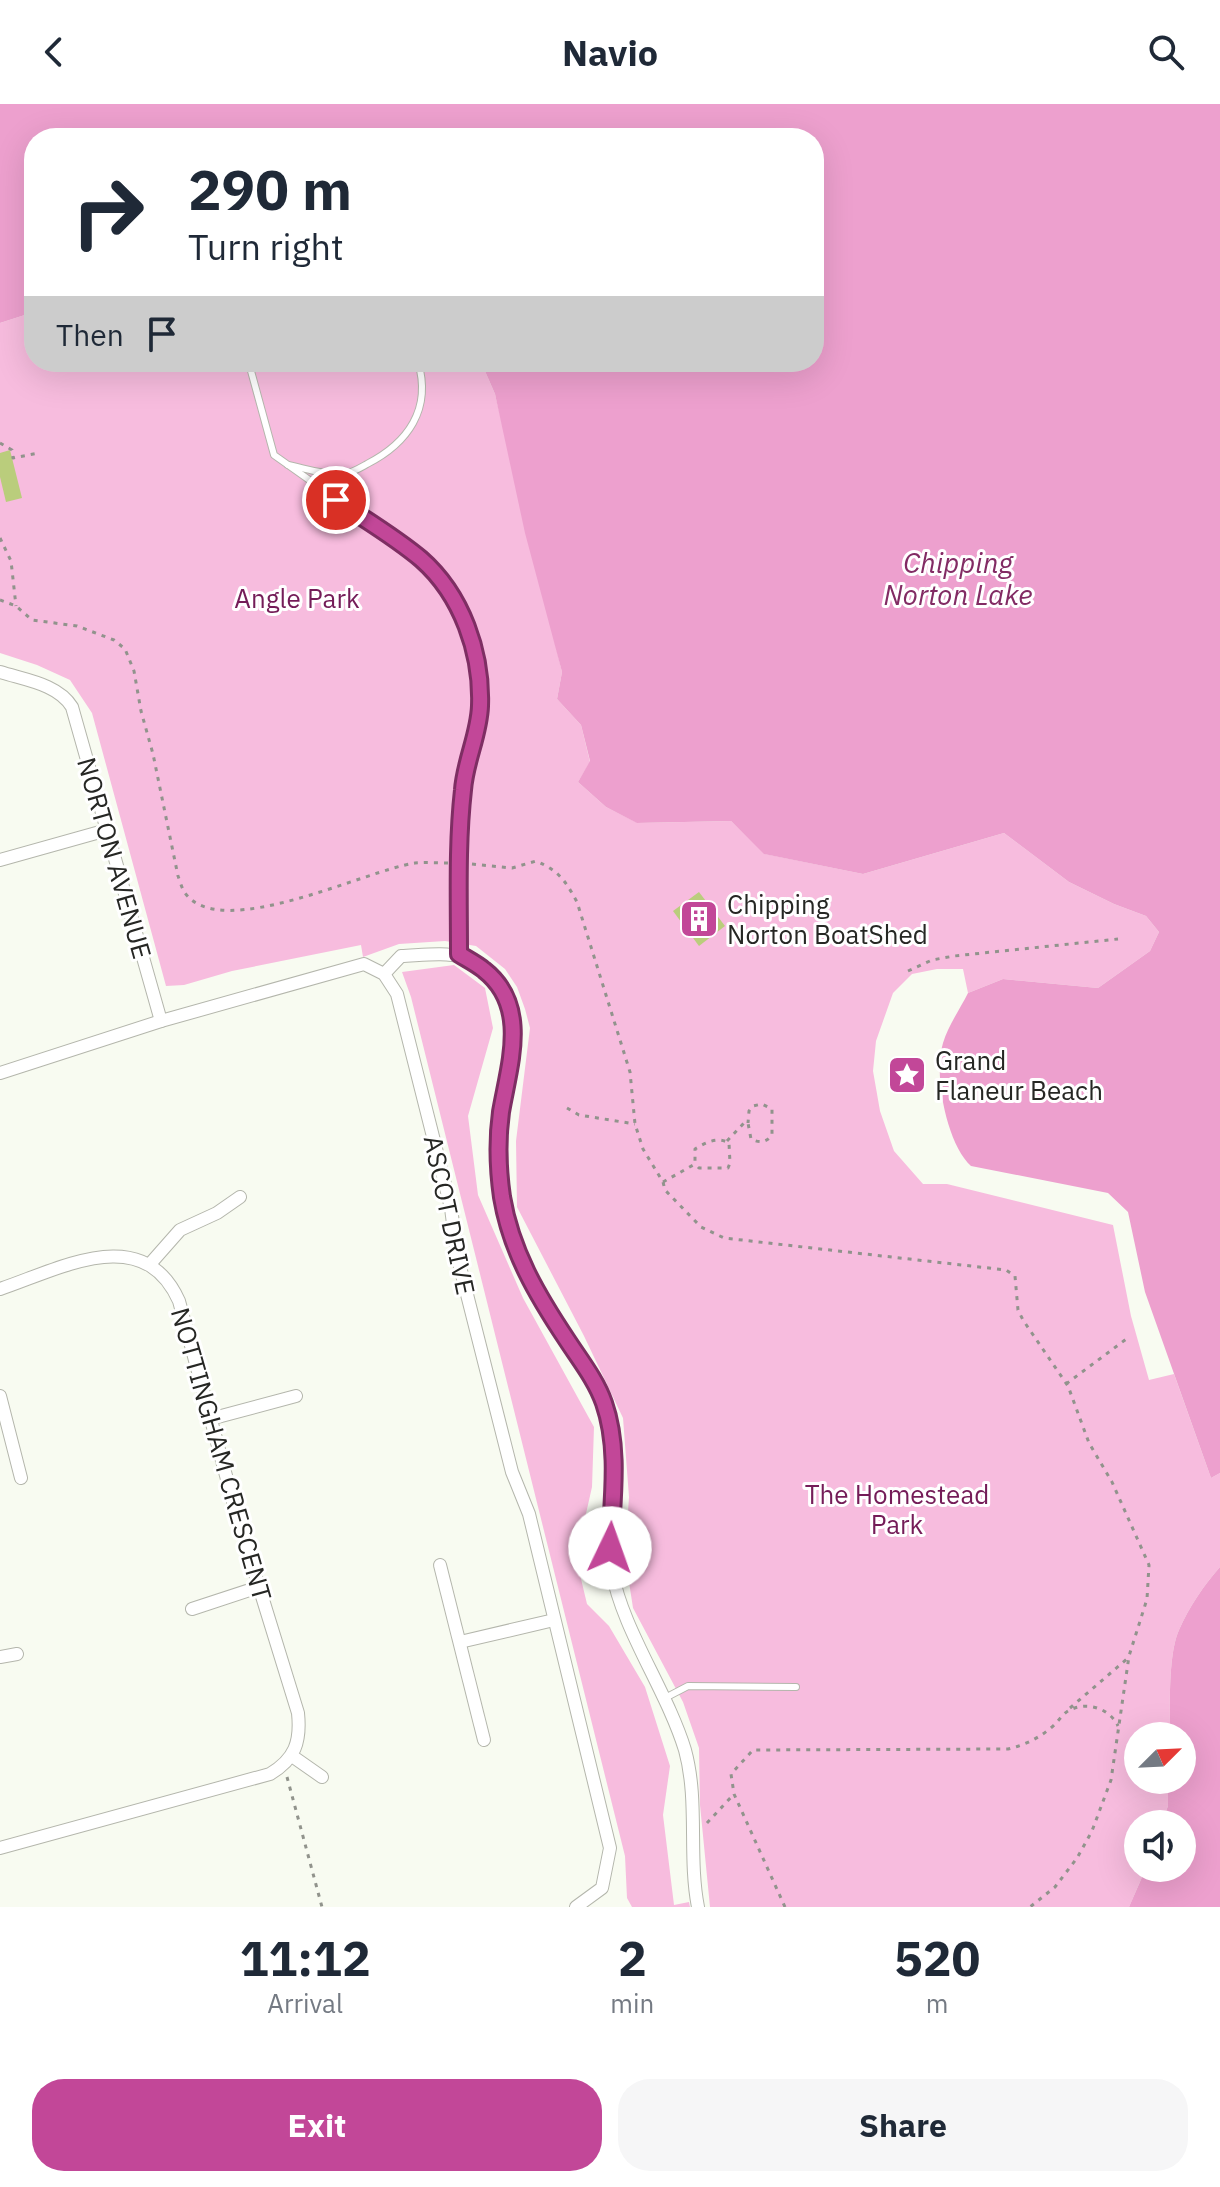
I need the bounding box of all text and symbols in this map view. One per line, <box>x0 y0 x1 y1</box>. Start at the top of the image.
text: Navio <box>562 29 658 76</box>
icon: back <box>32 30 76 74</box>
icon: search <box>1144 30 1188 74</box>
text: 290 m <box>188 153 352 225</box>
icon: right <box>56 160 160 264</box>
text: Turn right <box>188 223 344 270</box>
icon: arrive <box>140 312 184 356</box>
text: Then <box>56 315 124 354</box>
pin <box>302 466 370 534</box>
icon: arrive <box>314 478 358 522</box>
water label: Chipping Norton Lake <box>883 544 1033 613</box>
park label: Angle Park <box>234 581 360 615</box>
street label: NORTON AVENUE <box>70 753 160 963</box>
place label: Chipping Norton BoatShed <box>727 887 928 951</box>
building icon: Chipping Norton BoatShed <box>678 898 720 940</box>
place label: Grand Flaneur Beach <box>935 1043 1103 1107</box>
place icon: Grand Flaneur Beach <box>886 1054 928 1096</box>
street label: ASCOT DRIVE <box>417 1132 483 1298</box>
street label: NOTTINGHAM CRESCENT <box>164 1304 280 1605</box>
park label: The Homestead Park <box>805 1477 989 1541</box>
position arrow <box>568 1506 652 1590</box>
north arrow <box>1124 1722 1196 1794</box>
map controls <box>1124 1722 1196 1882</box>
button: sound <box>1124 1810 1196 1882</box>
text: 11:12 <box>240 1927 371 1989</box>
text: 2 <box>618 1927 647 1989</box>
text: 520 <box>894 1927 980 1989</box>
text: Arrival <box>267 1986 343 2020</box>
text: min <box>610 1986 654 2020</box>
text: m <box>926 1986 948 2020</box>
button: Exit <box>32 2079 602 2171</box>
button: Share <box>618 2079 1188 2171</box>

